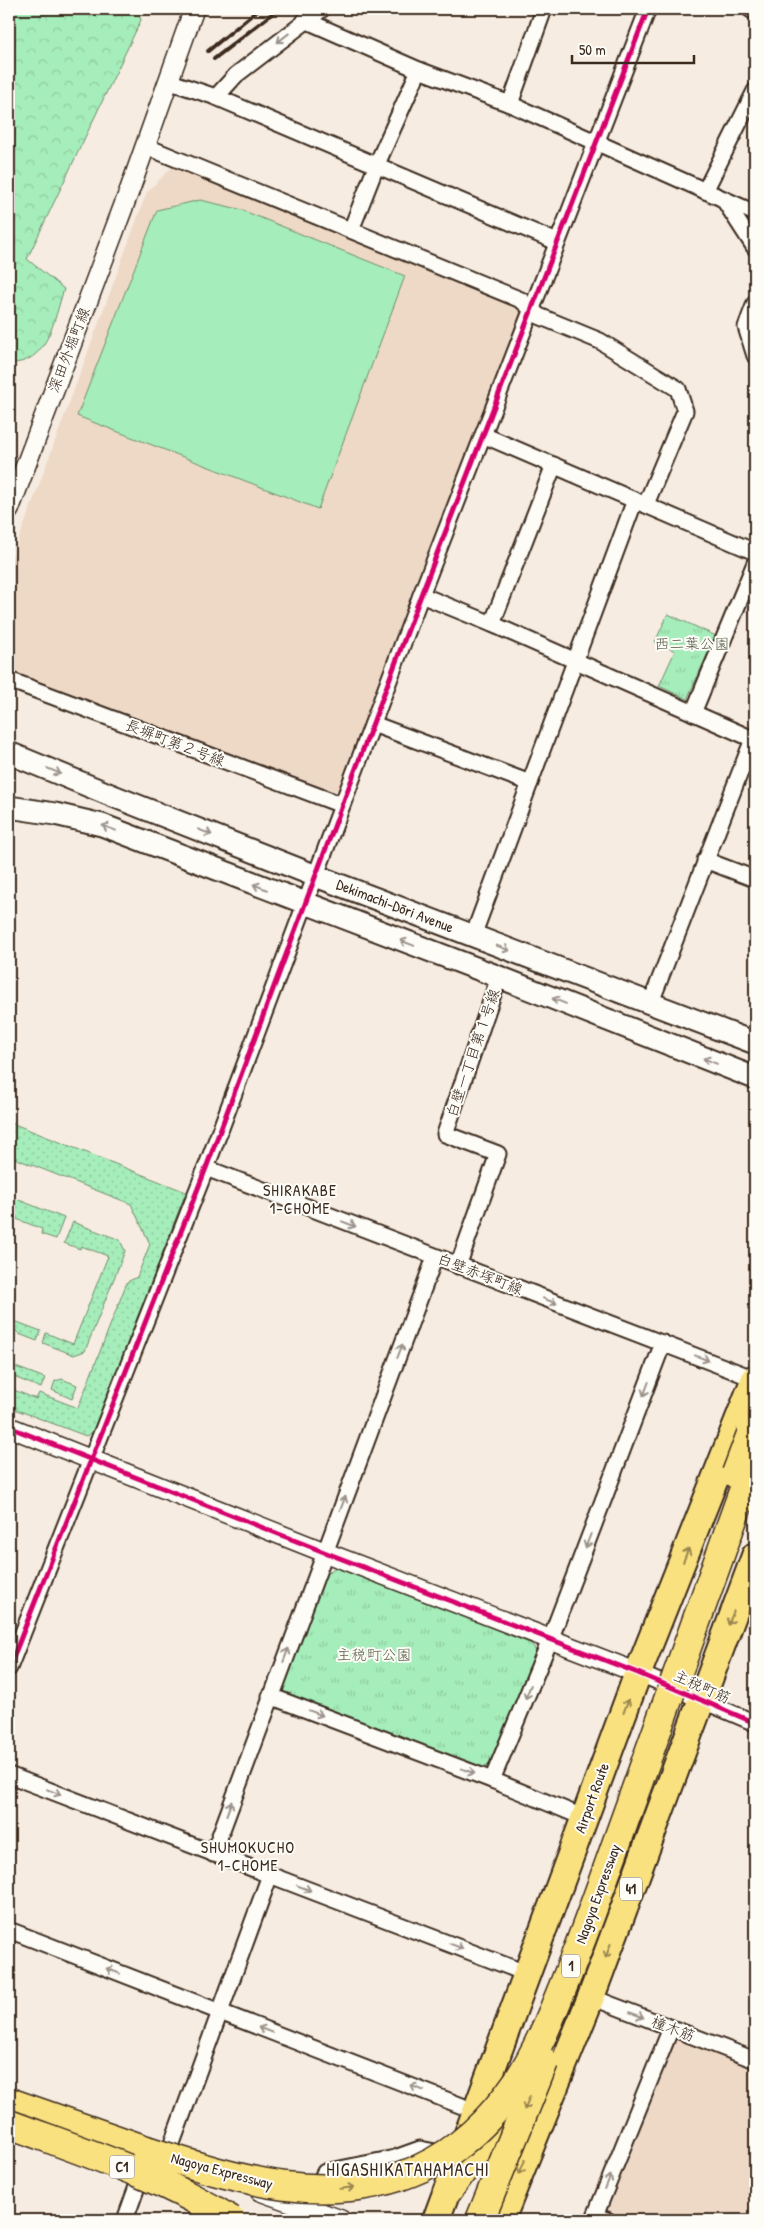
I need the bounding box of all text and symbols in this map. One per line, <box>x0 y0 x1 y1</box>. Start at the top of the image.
scale bar <box>572 32 694 64</box>
one-way arrow <box>276 33 290 43</box>
text: 50 m <box>579 39 606 60</box>
street label: 深田外堀町線 <box>43 304 94 396</box>
park label: 西二葉公園 <box>654 633 730 654</box>
street label: 長塀町第２号線 <box>122 714 228 771</box>
one-way arrow <box>46 766 61 776</box>
one-way arrow <box>102 823 117 832</box>
one-way arrow <box>197 828 212 837</box>
street label: Dekimachi-Dōri Avenue <box>333 873 457 938</box>
one-way arrow <box>253 882 269 891</box>
one-way arrow <box>400 937 415 947</box>
one-way arrow <box>495 944 510 953</box>
street label: 白壁一丁目第１号線 <box>441 986 504 1120</box>
one-way arrow <box>552 996 567 1005</box>
one-way arrow <box>703 1055 718 1065</box>
district label: SHIRAKABE 1-CHOME <box>263 1179 337 1219</box>
one-way arrow <box>341 1220 356 1229</box>
street label: 白壁赤塚町線 <box>434 1248 526 1299</box>
one-way arrow <box>542 1296 557 1306</box>
one-way arrow <box>396 1344 405 1359</box>
one-way arrow <box>694 1355 709 1364</box>
one-way arrow <box>641 1381 650 1396</box>
one-way arrow <box>339 1496 348 1511</box>
one-way arrow <box>583 1532 592 1548</box>
one-way arrow <box>681 1548 691 1563</box>
one-way arrow <box>726 1610 735 1625</box>
park label: 主税町公園 <box>336 1644 412 1665</box>
one-way arrow <box>282 1648 291 1663</box>
street label: 主税町筋 <box>671 1665 734 1708</box>
one-way arrow <box>523 1684 533 1699</box>
one-way arrow <box>622 1699 631 1714</box>
one-way arrow <box>308 1709 323 1719</box>
street label: Airport Route <box>569 1760 614 1836</box>
one-way arrow <box>459 1767 475 1776</box>
one-way arrow <box>46 1788 61 1798</box>
one-way arrow <box>225 1801 234 1816</box>
district label: SHUMOKUCHO 1-CHOME <box>201 1836 295 1876</box>
street label: Nagoya Expressway <box>570 1841 625 1947</box>
road number: 41 <box>620 1878 642 1900</box>
one-way arrow <box>296 1884 311 1893</box>
one-way arrow <box>448 1942 463 1951</box>
one-way arrow <box>603 1942 612 1958</box>
road number: 1 <box>562 1954 580 1978</box>
one-way arrow <box>106 1966 122 1975</box>
one-way arrow <box>629 2010 644 2020</box>
street label: 橦木筋 <box>648 2011 698 2046</box>
one-way arrow <box>258 2025 273 2034</box>
one-way arrow <box>409 2083 425 2092</box>
one-way arrow <box>522 2095 532 2110</box>
street label: Nagoya Expressway <box>169 2147 275 2194</box>
road number: C1 <box>110 2156 134 2178</box>
district label: HIGASHIKATAHAMACHI <box>326 2157 490 2182</box>
one-way arrow <box>517 2159 526 2174</box>
one-way arrow <box>604 2175 614 2190</box>
one-way arrow <box>339 2183 355 2193</box>

